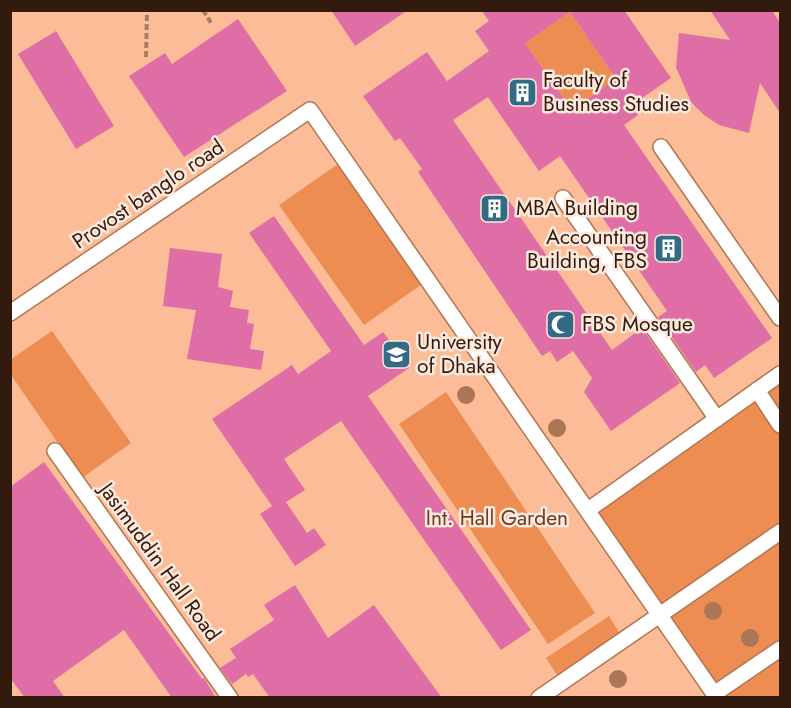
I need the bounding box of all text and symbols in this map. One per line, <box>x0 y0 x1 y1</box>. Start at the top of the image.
place label: Faculty of Business Studies <box>543 65 689 119</box>
building icon: Faculty of Business Studies <box>506 76 538 108</box>
street label: Provost banglo road <box>66 132 230 256</box>
building icon: MBA Building <box>479 192 511 224</box>
place label: MBA Building <box>516 193 638 223</box>
place label: Accounting Building, FBS <box>527 222 647 276</box>
building icon: Accounting Building, FBS <box>652 233 684 265</box>
mosque icon: FBS Mosque <box>545 308 577 340</box>
place label: FBS Mosque <box>582 309 693 339</box>
place label: University of Dhaka <box>417 327 503 381</box>
school or university icon: University of Dhaka <box>380 338 412 370</box>
street label: Jasimuddin Hall Road <box>90 474 228 648</box>
park label: Int. Hall Garden <box>426 503 568 533</box>

